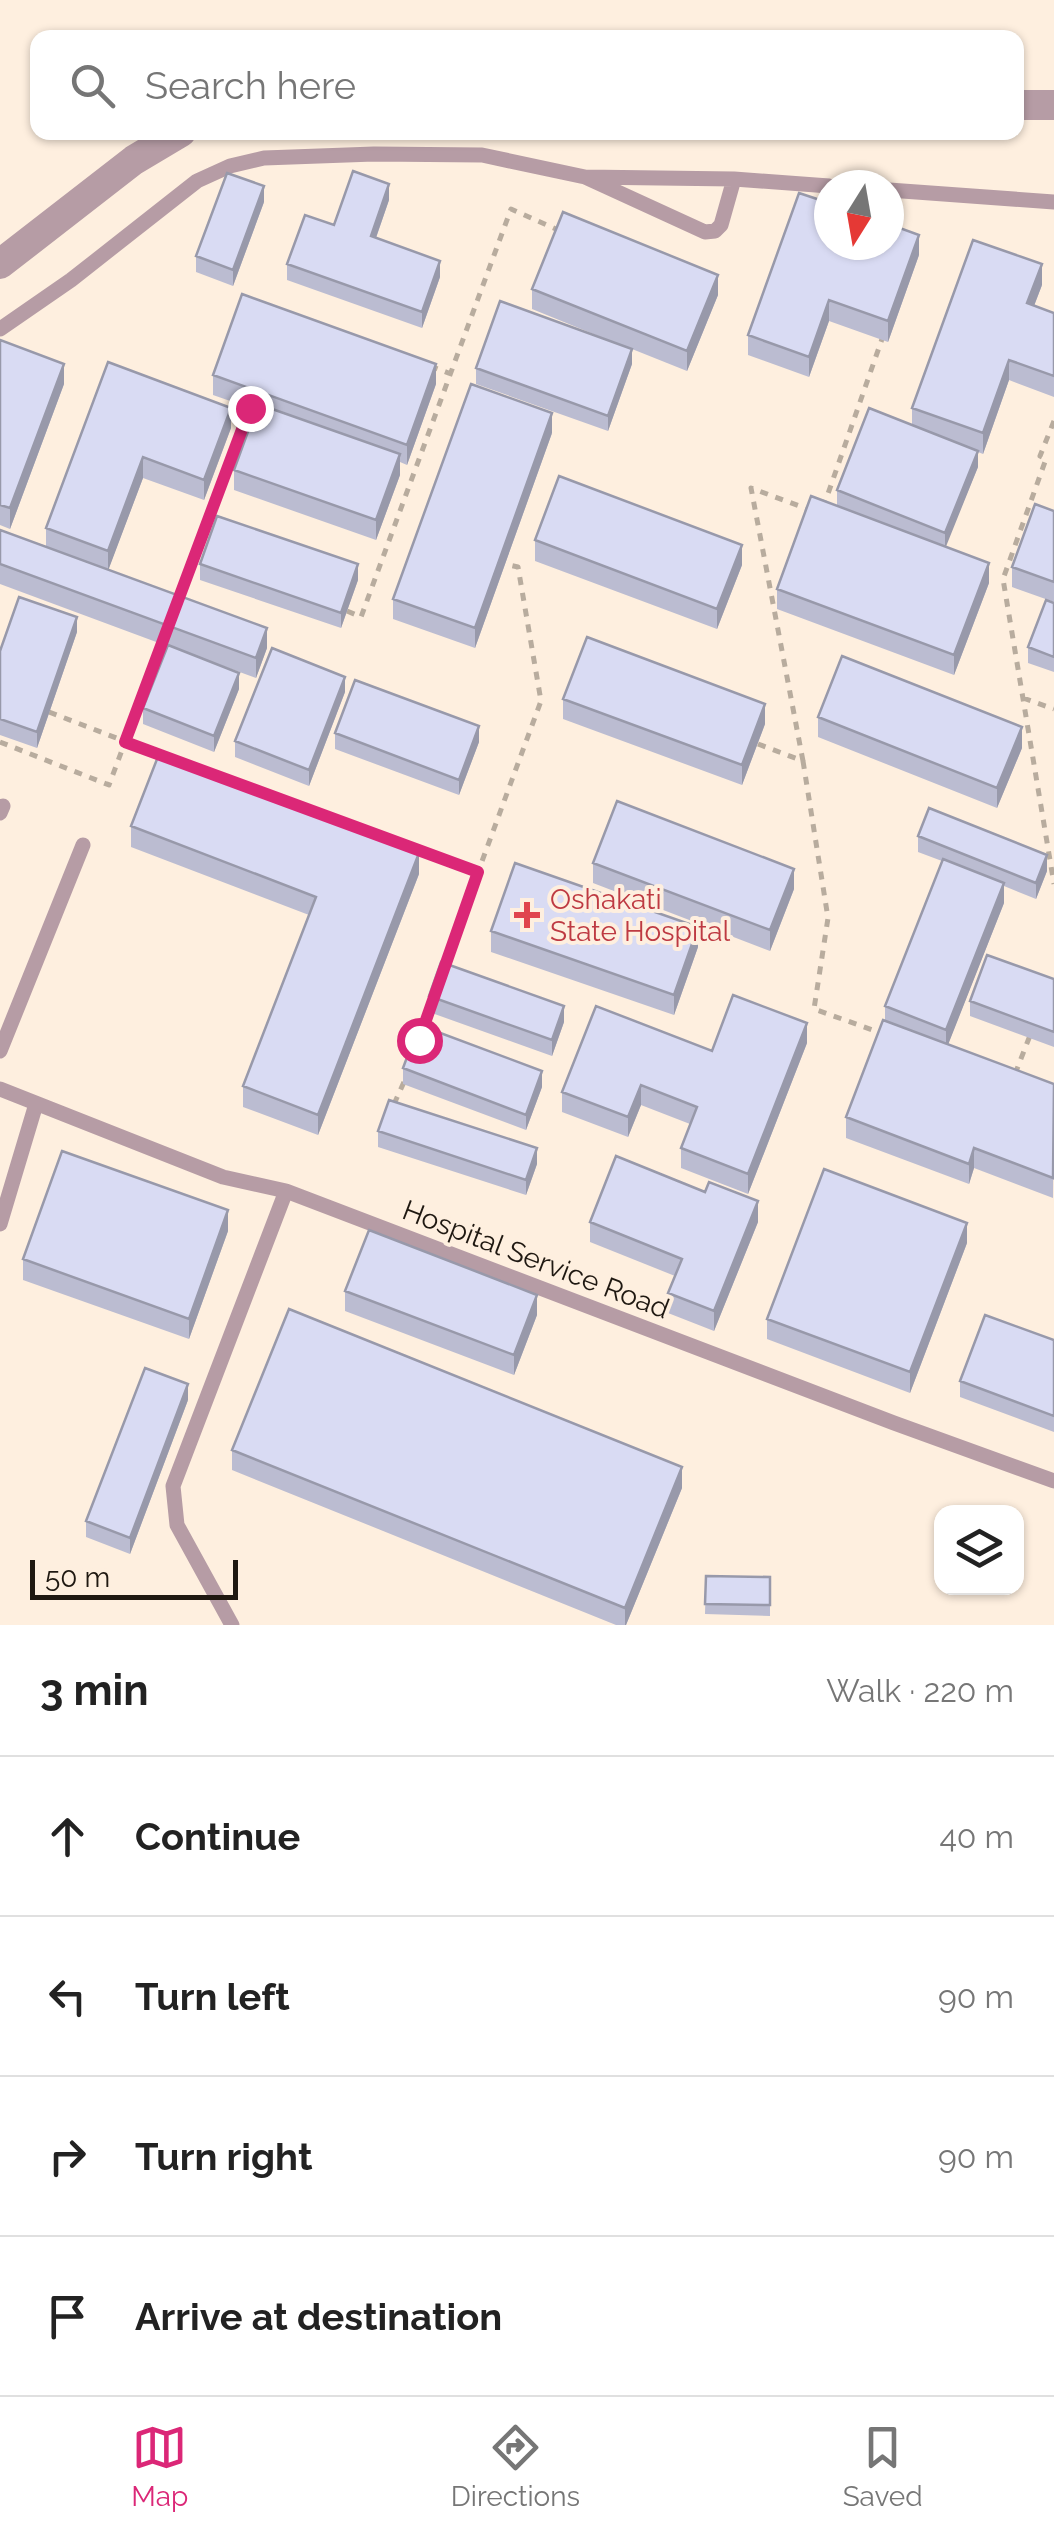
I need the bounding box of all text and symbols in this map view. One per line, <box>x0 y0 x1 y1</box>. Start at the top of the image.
search box <box>30 30 1024 140</box>
icon: search <box>65 58 120 113</box>
text: Search here <box>145 63 356 108</box>
north arrow <box>814 170 904 260</box>
route end <box>228 386 274 432</box>
place label: Oshakati State Hospital <box>550 883 731 948</box>
marker: Oshakati State Hospital <box>514 902 540 928</box>
route start <box>397 1018 443 1064</box>
street label: Hospital Service Road <box>398 1193 674 1326</box>
map controls <box>934 1505 1024 1595</box>
button: layers <box>934 1505 1024 1595</box>
scale bar <box>30 1555 238 1600</box>
text: 50 m <box>45 1561 110 1594</box>
text: 3 min <box>40 1666 149 1715</box>
text: Walk · 220 m <box>826 1672 1014 1709</box>
icon: ahead <box>40 1809 95 1864</box>
text: Continue <box>135 1814 300 1859</box>
text: 40 m <box>939 1818 1014 1855</box>
icon: left <box>40 1969 95 2024</box>
text: Turn left <box>135 1974 290 2019</box>
text: 90 m <box>938 1978 1014 2015</box>
icon: right <box>40 2129 95 2184</box>
text: Turn right <box>135 2134 312 2179</box>
text: 90 m <box>938 2138 1014 2175</box>
icon: arrive <box>40 2289 95 2344</box>
text: Arrive at destination <box>135 2294 502 2339</box>
tab: Map <box>131 2420 188 2513</box>
tab: Directions <box>451 2420 580 2513</box>
tab: Saved <box>843 2420 923 2513</box>

